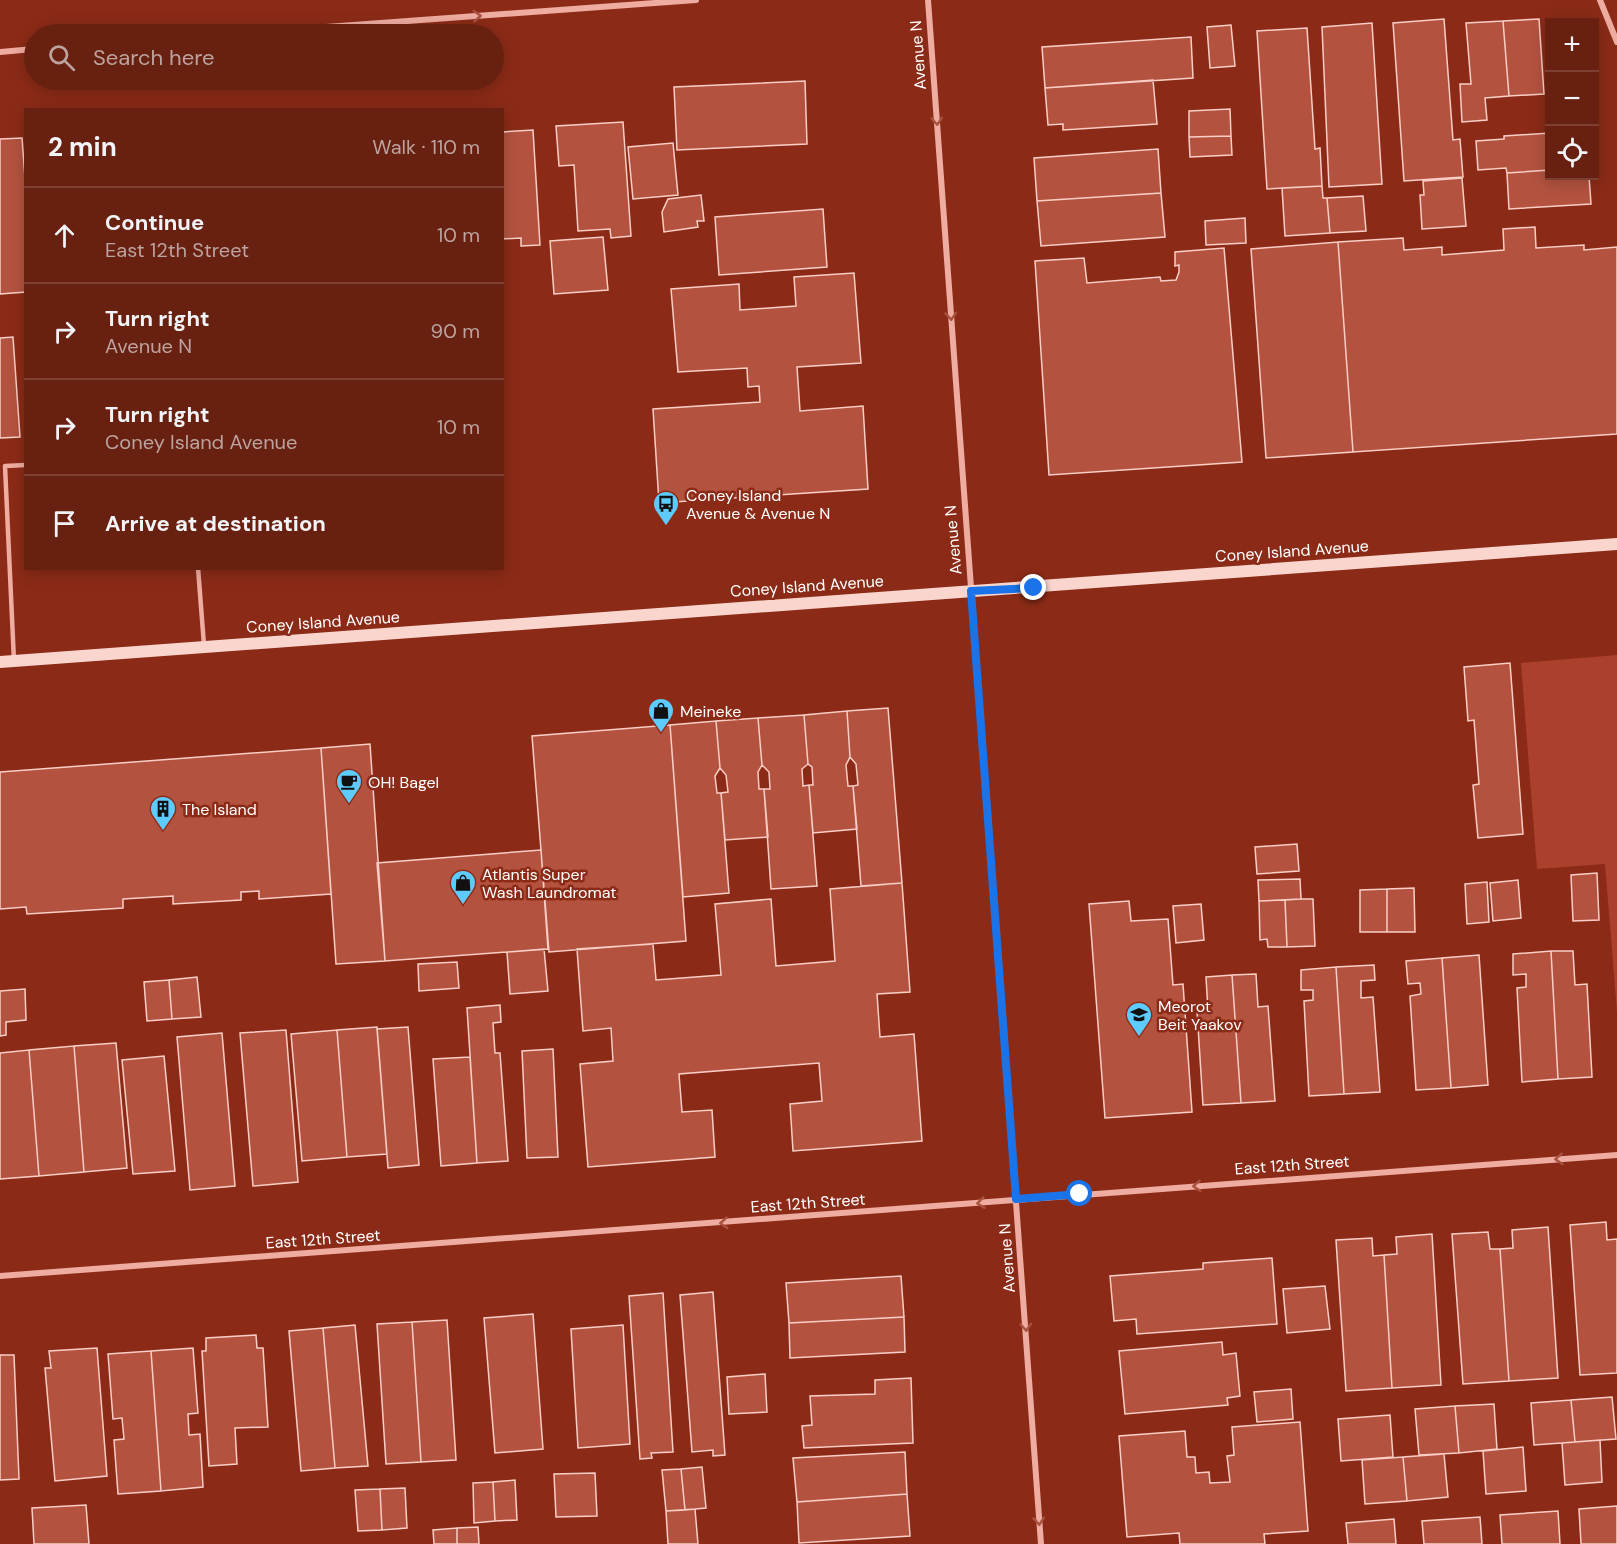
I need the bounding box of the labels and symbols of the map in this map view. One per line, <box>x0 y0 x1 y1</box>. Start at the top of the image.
one-way arrow <box>473 10 482 23</box>
street label: Avenue N <box>905 20 931 90</box>
one-way arrow <box>930 117 943 126</box>
one-way arrow <box>944 311 957 320</box>
place label: Coney Island Avenue & Avenue N <box>686 485 830 524</box>
bus stop icon: Coney Island Avenue & Avenue N <box>651 489 681 527</box>
street label: Avenue N <box>940 504 966 576</box>
street label: Coney Island Avenue <box>1214 535 1370 567</box>
street label: Coney Island Avenue <box>729 570 885 602</box>
route end <box>1020 574 1046 600</box>
street label: Coney Island Avenue <box>245 606 401 638</box>
shop icon: Meineke <box>646 696 676 734</box>
place label: Meineke <box>680 701 741 722</box>
cafe icon: OH! Bagel <box>334 767 364 805</box>
place label: OH! Bagel <box>368 772 439 793</box>
building icon: The Island <box>148 794 178 832</box>
place label: The Island <box>182 799 257 820</box>
place label: Atlantis Super Wash Laundromat <box>482 864 617 903</box>
shop icon: Atlantis Super Wash Laundromat <box>448 868 478 906</box>
place label: Meorot Beit Yaakov <box>1158 996 1242 1035</box>
school or university icon: Meorot Beit Yaakov <box>1124 1000 1154 1038</box>
street label: East 12th Street <box>1234 1151 1350 1179</box>
one-way arrow <box>1554 1152 1563 1165</box>
one-way arrow <box>1192 1179 1201 1192</box>
route start <box>1066 1180 1092 1206</box>
street label: East 12th Street <box>750 1189 866 1217</box>
one-way arrow <box>977 1196 986 1209</box>
one-way arrow <box>720 1216 729 1229</box>
street label: Avenue N <box>994 1223 1020 1293</box>
street label: East 12th Street <box>265 1225 381 1253</box>
one-way arrow <box>1019 1322 1032 1331</box>
one-way arrow <box>1032 1517 1045 1526</box>

